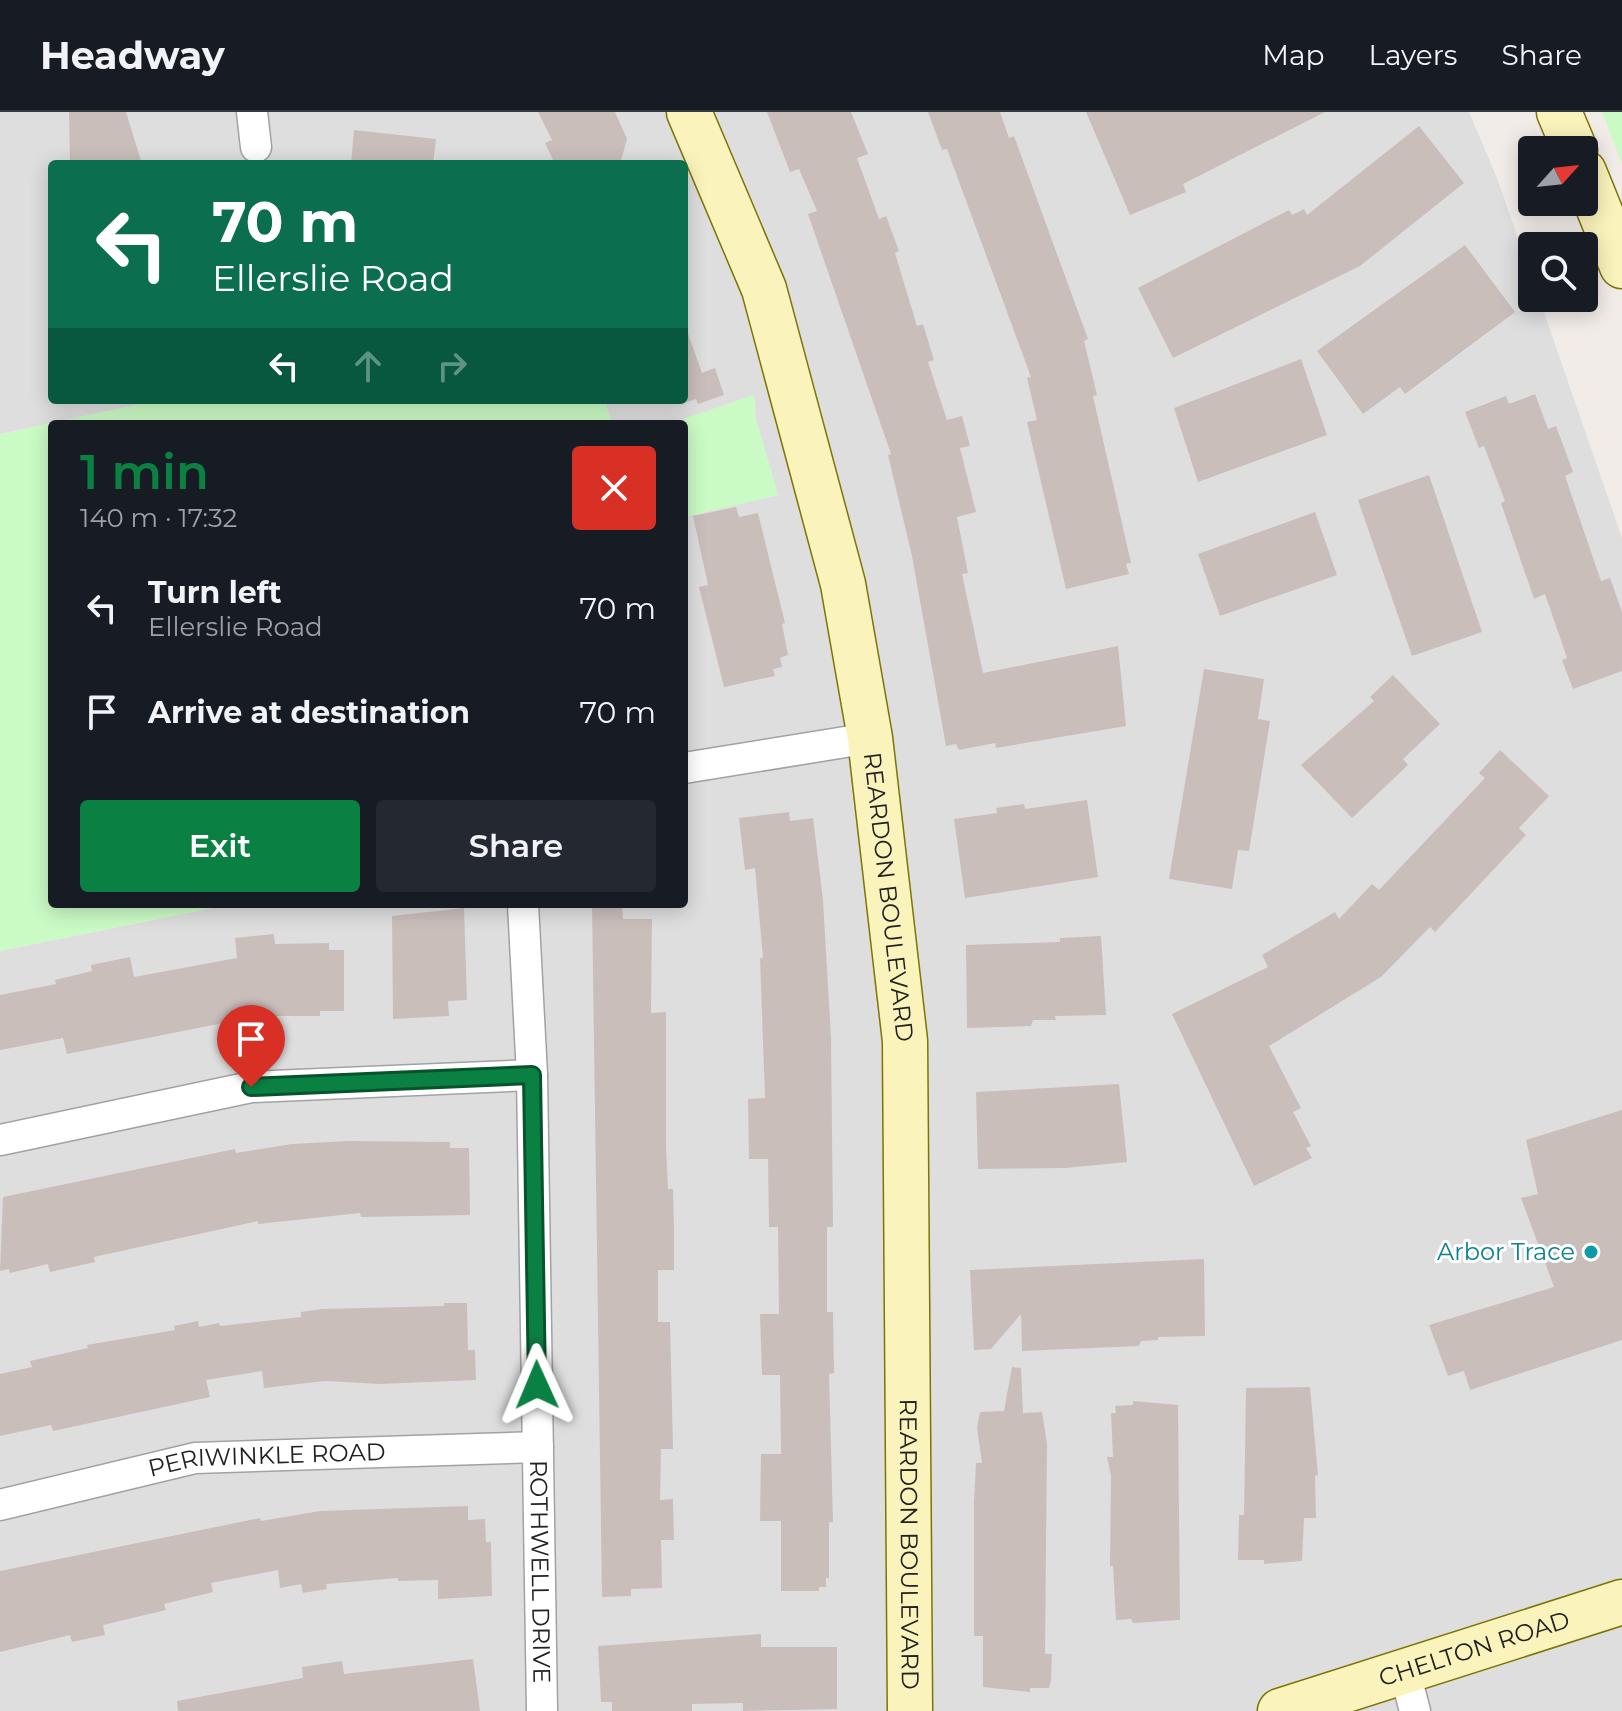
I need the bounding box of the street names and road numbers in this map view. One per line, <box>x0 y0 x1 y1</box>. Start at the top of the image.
street label: REARDON BOULEVARD <box>858 751 920 1043</box>
street label: REARDON BOULEVARD <box>894 1398 925 1690</box>
street label: PERIWINKLE ROAD <box>145 1437 386 1483</box>
street label: ROTHWELL DRIVE <box>524 1460 557 1684</box>
street label: CHELTON ROAD <box>1375 1605 1573 1693</box>

